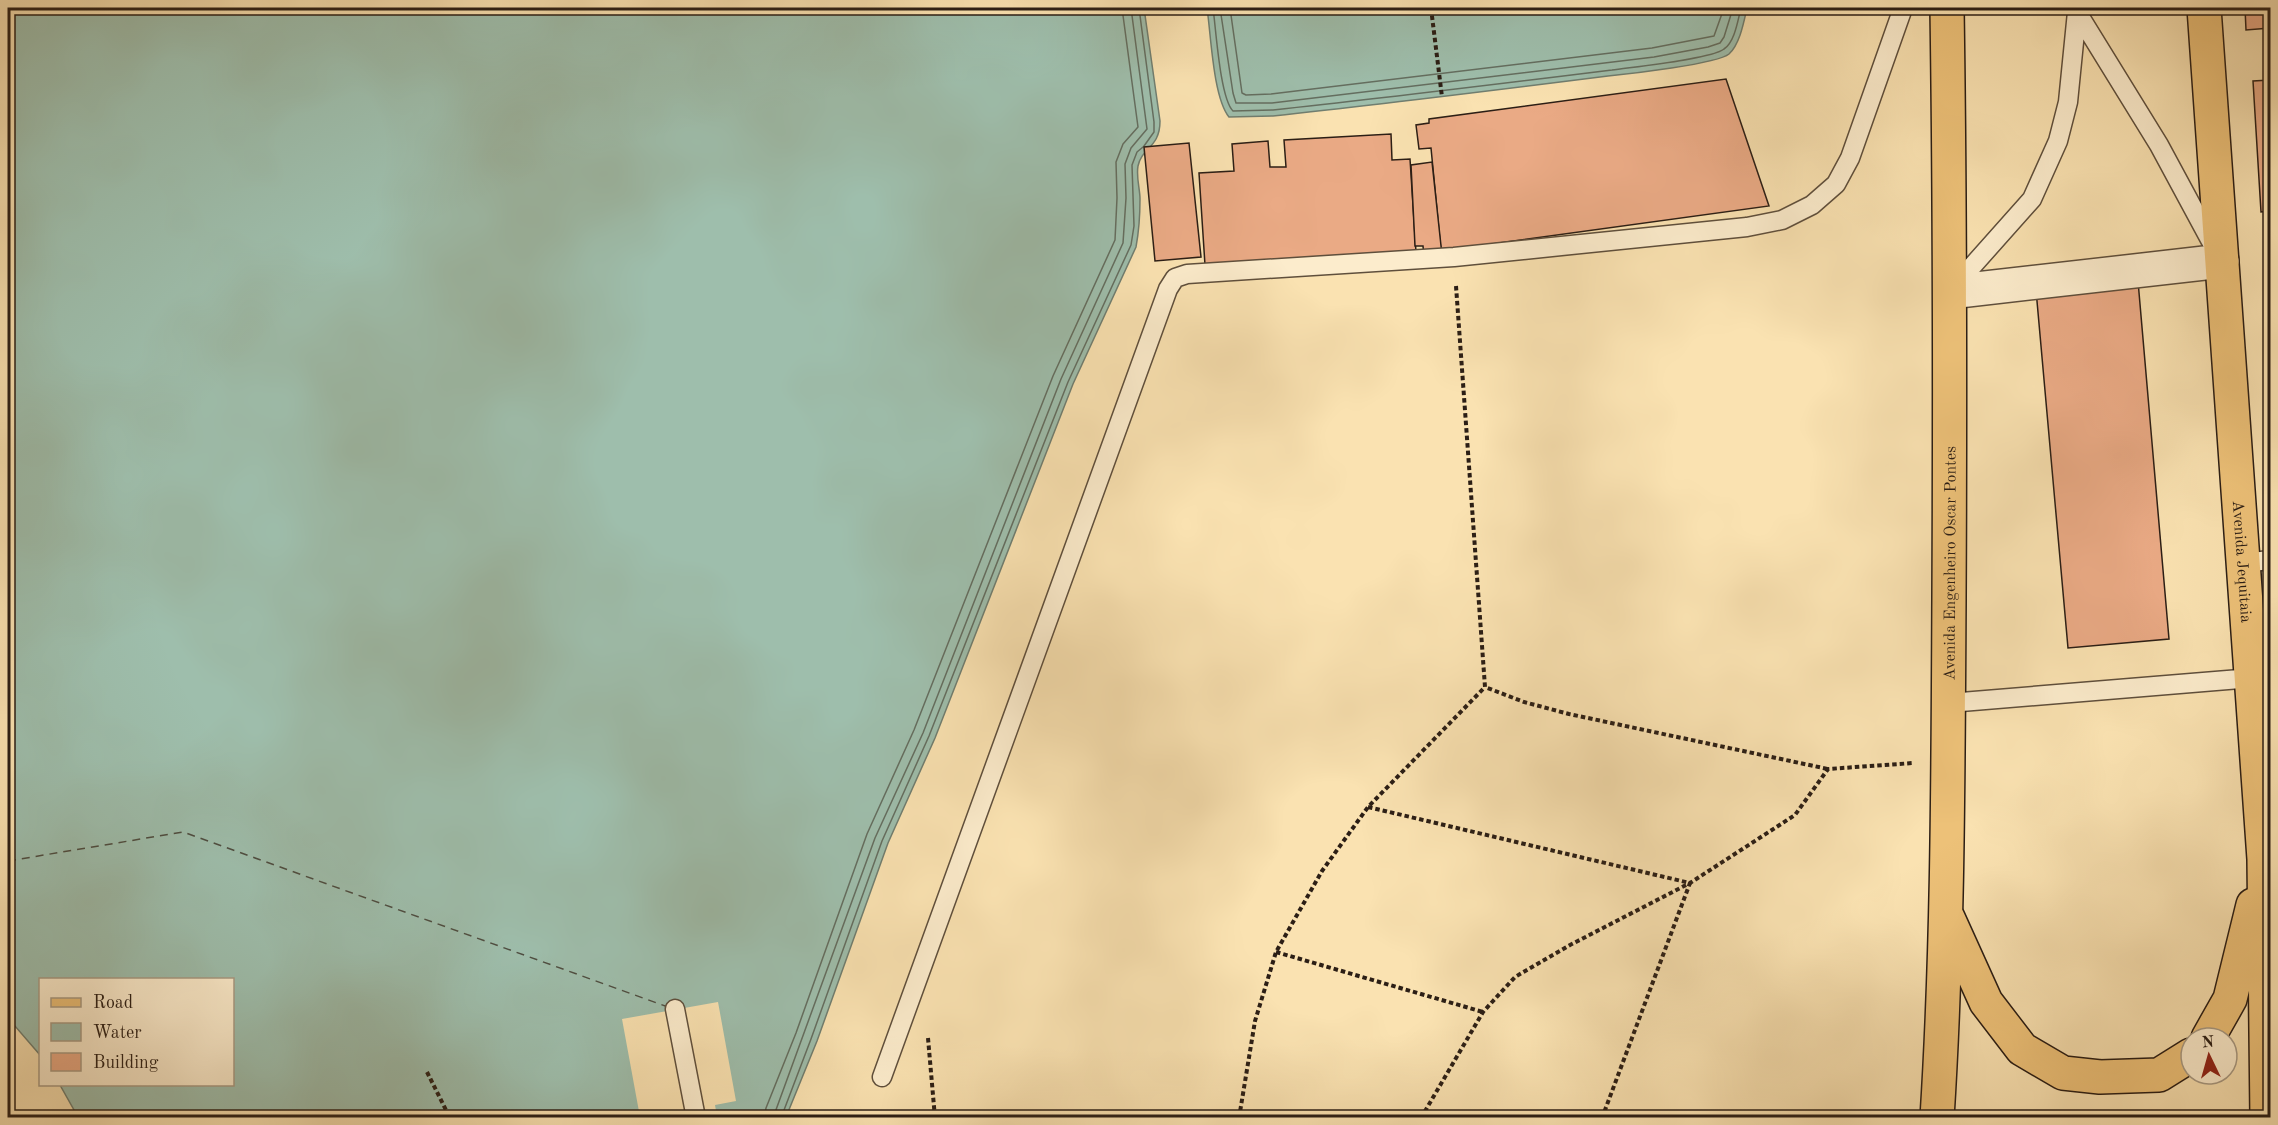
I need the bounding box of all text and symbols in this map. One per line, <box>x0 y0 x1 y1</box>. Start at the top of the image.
street label: Avenida Engenheiro Oscar Pontes <box>1943 446 1960 680</box>
street label: Avenida Jequitaia <box>2229 500 2253 624</box>
legend <box>39 978 234 1086</box>
text: Road <box>93 994 133 1012</box>
text: Water <box>93 1024 142 1042</box>
north arrow <box>2179 1026 2239 1086</box>
text: N <box>2201 1034 2215 1052</box>
text: Building <box>93 1054 159 1072</box>

